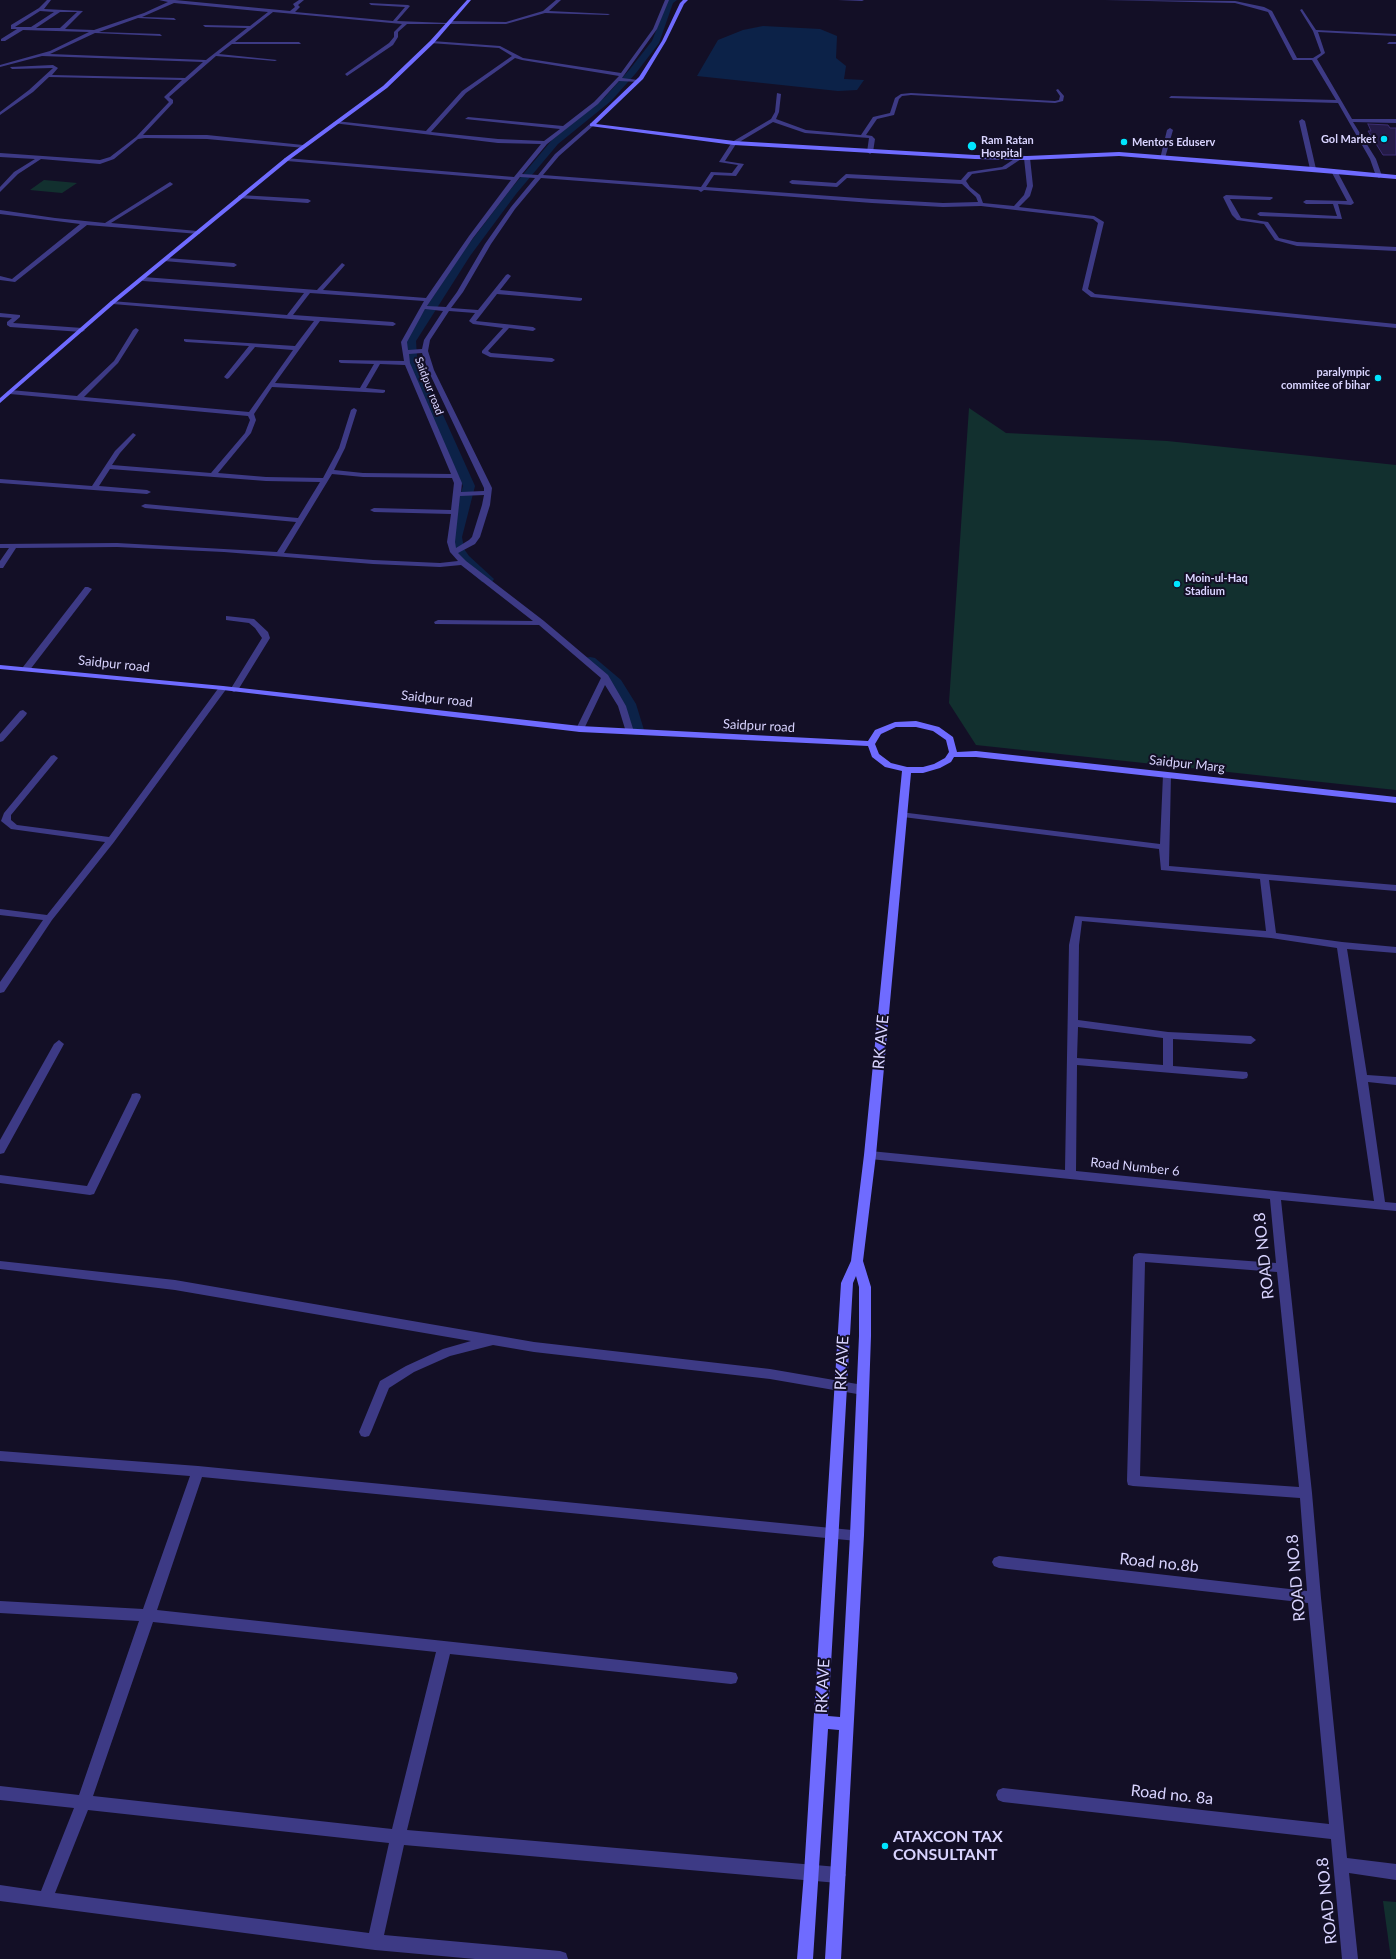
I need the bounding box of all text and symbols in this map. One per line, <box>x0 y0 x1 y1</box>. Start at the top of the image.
place label: Gol Market <box>1321 132 1376 146</box>
place label: Ram Ratan Hospital <box>981 133 1034 159</box>
marker: Gol Market <box>1379 134 1389 144</box>
place label: Mentors Eduserv <box>1132 135 1215 149</box>
marker: Mentors Eduserv <box>1119 137 1129 147</box>
marker: Ram Ratan Hospital <box>966 140 978 152</box>
street label: Saidpur road <box>412 355 446 417</box>
place label: paralympic commitee of bihar <box>1281 365 1370 391</box>
marker: paralympic commitee of bihar <box>1373 373 1383 383</box>
place label: Moin-ul-Haq Stadium <box>1185 571 1248 597</box>
marker: Moin-ul-Haq Stadium <box>1172 579 1182 589</box>
street label: Saidpur road <box>77 652 151 676</box>
street label: Saidpur road <box>400 687 474 711</box>
street label: Saidpur road <box>723 716 795 736</box>
street label: Saidpur Marg <box>1148 752 1226 776</box>
street label: RK AVE <box>869 1014 893 1070</box>
street label: Road Number 6 <box>1090 1155 1180 1179</box>
street label: ROAD NO.8 <box>1250 1212 1278 1300</box>
street label: RK AVE <box>831 1335 853 1391</box>
street label: ROAD NO.8 <box>1283 1534 1309 1622</box>
street label: Road no.8b <box>1118 1549 1200 1577</box>
street label: RK AVE <box>812 1658 834 1714</box>
street label: Road no. 8a <box>1130 1781 1214 1809</box>
place label: ATAXCON TAX CONSULTANT <box>893 1827 1003 1865</box>
marker: ATAXCON TAX CONSULTANT <box>880 1841 890 1851</box>
street label: ROAD NO.8 <box>1313 1857 1341 1945</box>

